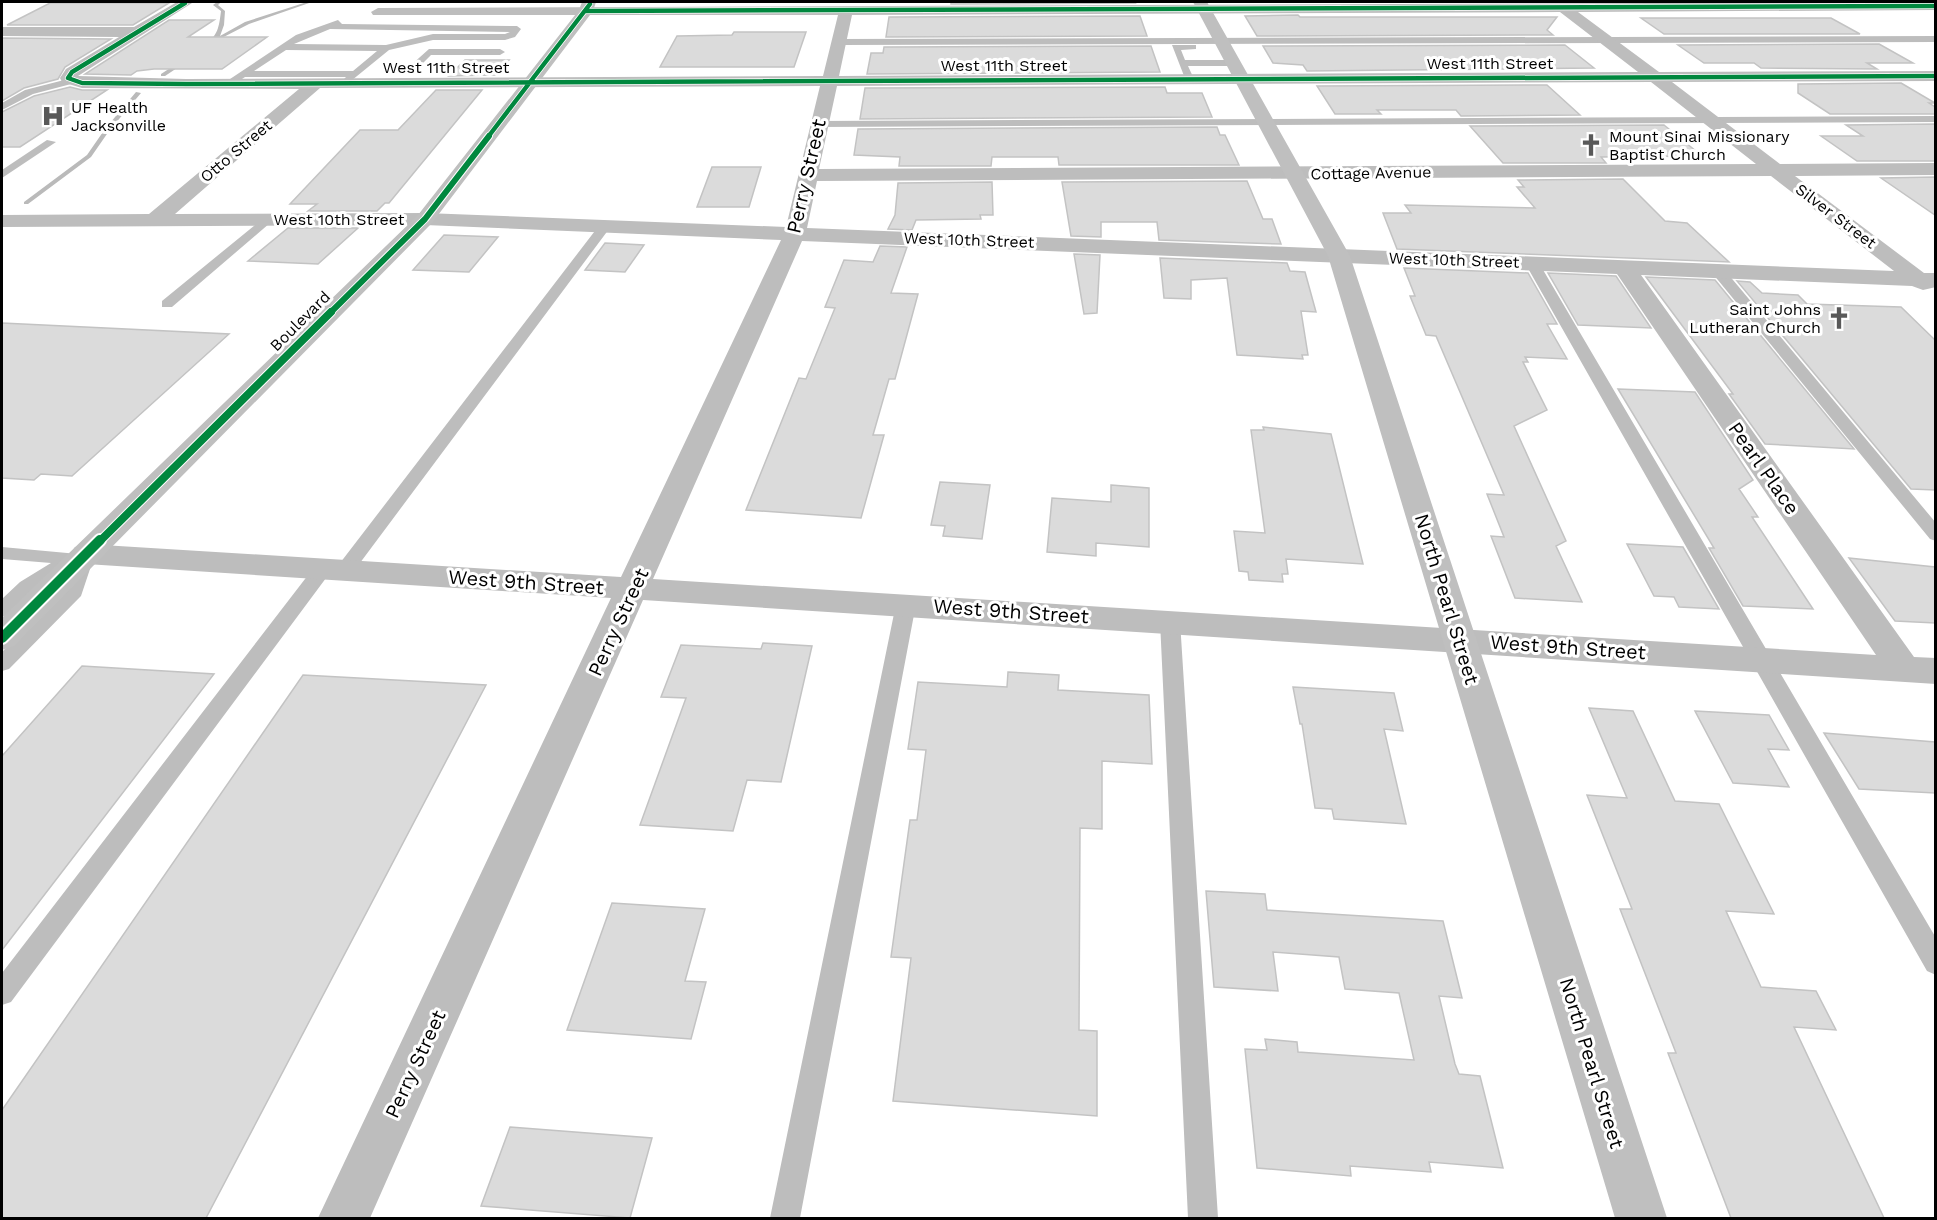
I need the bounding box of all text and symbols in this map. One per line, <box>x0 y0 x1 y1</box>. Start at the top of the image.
street label: West 11th Street <box>1426 54 1554 73</box>
street label: West 11th Street <box>940 56 1068 75</box>
street label: West 11th Street <box>382 58 510 77</box>
place label: UF Health Jacksonville <box>71 98 166 135</box>
hospital icon: UF Health Jacksonville <box>40 103 66 129</box>
street label: Otto Street <box>196 115 276 186</box>
street label: Perry Street <box>781 116 831 236</box>
place label: Mount Sinai Missionary Baptist Church <box>1609 127 1790 164</box>
church icon: Mount Sinai Missionary Baptist Church <box>1578 132 1604 158</box>
street label: Cottage Avenue <box>1310 162 1432 184</box>
street label: Silver Street <box>1792 179 1880 253</box>
street label: West 10th Street <box>274 210 405 229</box>
street label: West 10th Street <box>903 228 1035 252</box>
street label: West 10th Street <box>1388 248 1520 272</box>
street label: Boulevard <box>266 287 334 355</box>
place label: Saint Johns Lutheran Church <box>1689 300 1821 337</box>
church icon: Saint Johns Lutheran Church <box>1826 305 1852 331</box>
street label: Pearl Place <box>1723 417 1805 519</box>
street label: North Pearl Street <box>1410 511 1485 688</box>
street label: Perry Street <box>582 563 654 680</box>
street label: West 9th Street <box>447 565 605 599</box>
street label: West 9th Street <box>932 594 1090 628</box>
street label: West 9th Street <box>1489 630 1647 664</box>
street label: North Pearl Street <box>1555 975 1630 1152</box>
street label: Perry Street <box>379 1005 451 1122</box>

